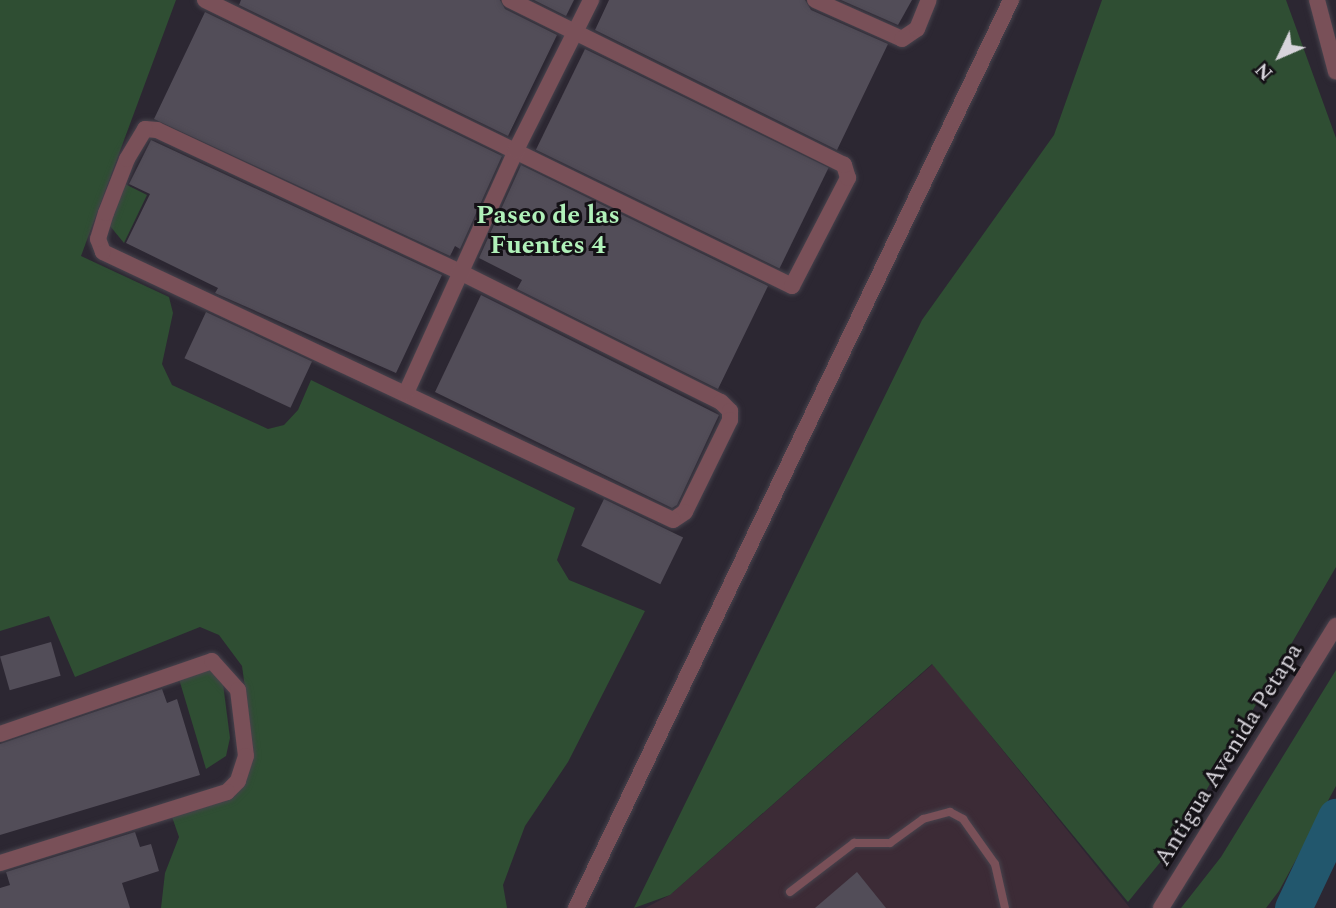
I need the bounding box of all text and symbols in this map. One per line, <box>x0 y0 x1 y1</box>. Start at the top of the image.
north arrow <box>1245 21 1315 91</box>
text: N <box>1249 55 1280 87</box>
district label: Paseo de las Fuentes 4 <box>476 200 620 262</box>
street label: Antigua Avenida Petapa <box>1149 638 1309 872</box>

